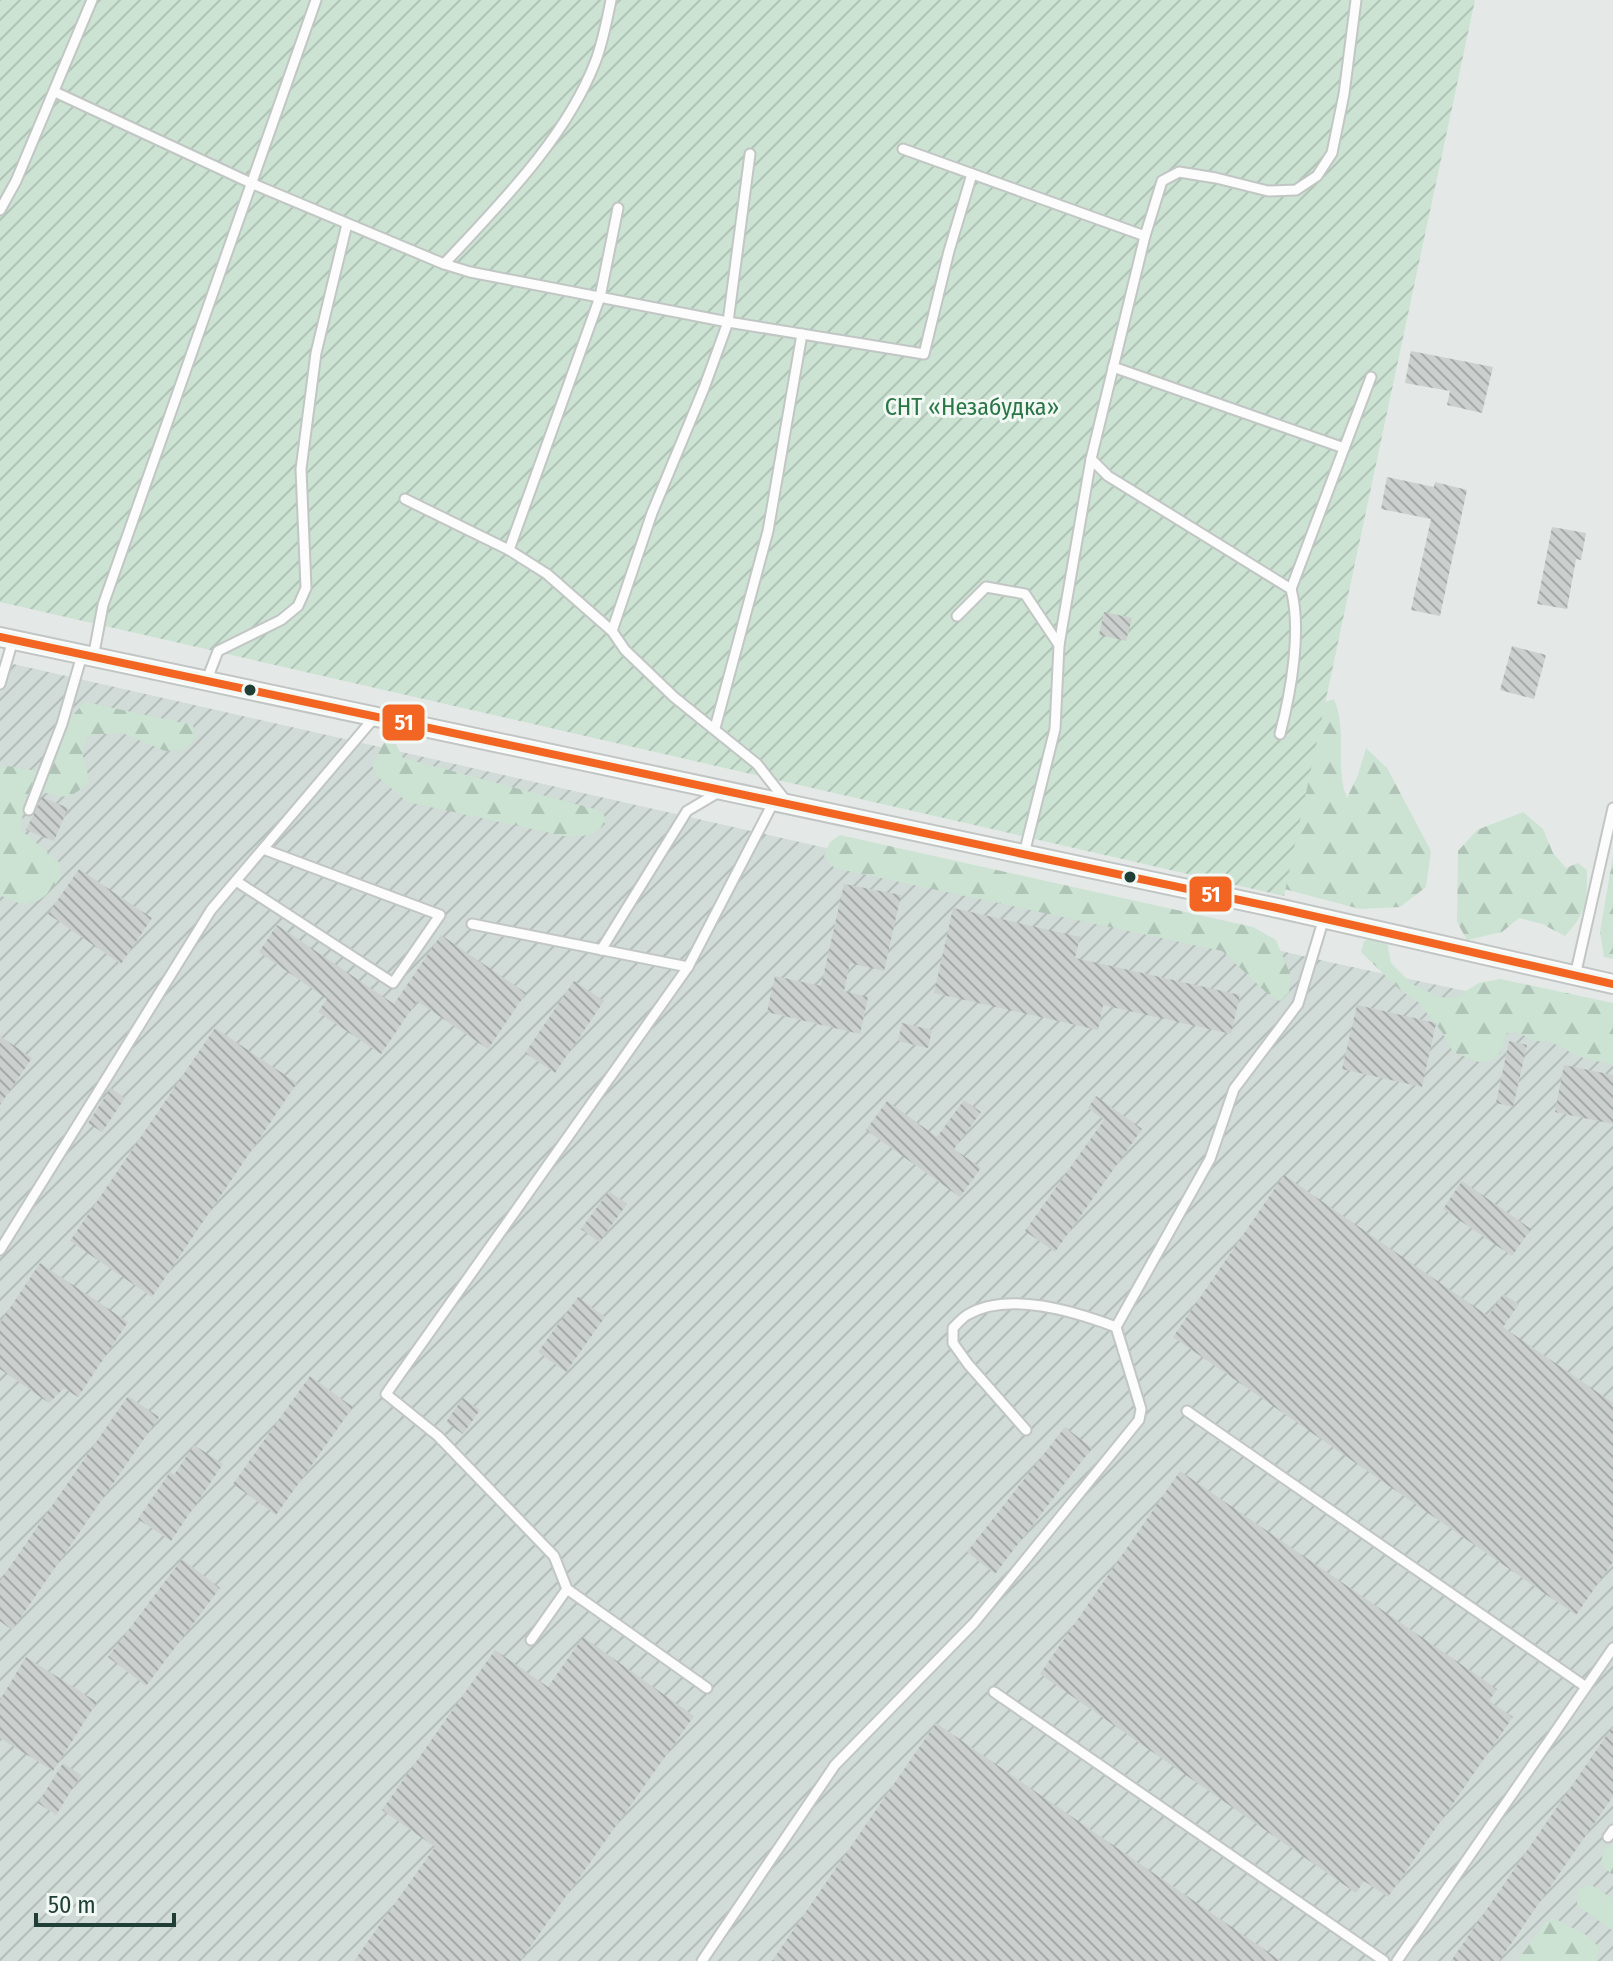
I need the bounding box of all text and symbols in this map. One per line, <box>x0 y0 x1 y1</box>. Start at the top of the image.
park label: СНТ «Незабудка» <box>885 393 1059 421</box>
unlabelled marker <box>242 682 258 698</box>
line badge: 51 <box>381 703 426 742</box>
text: 51 <box>395 709 413 736</box>
unlabelled marker <box>1122 869 1138 885</box>
line badge: 51 <box>1188 875 1233 913</box>
text: 51 <box>1202 881 1220 908</box>
scale bar <box>36 1877 174 1927</box>
text: 50 m <box>48 1891 96 1919</box>

